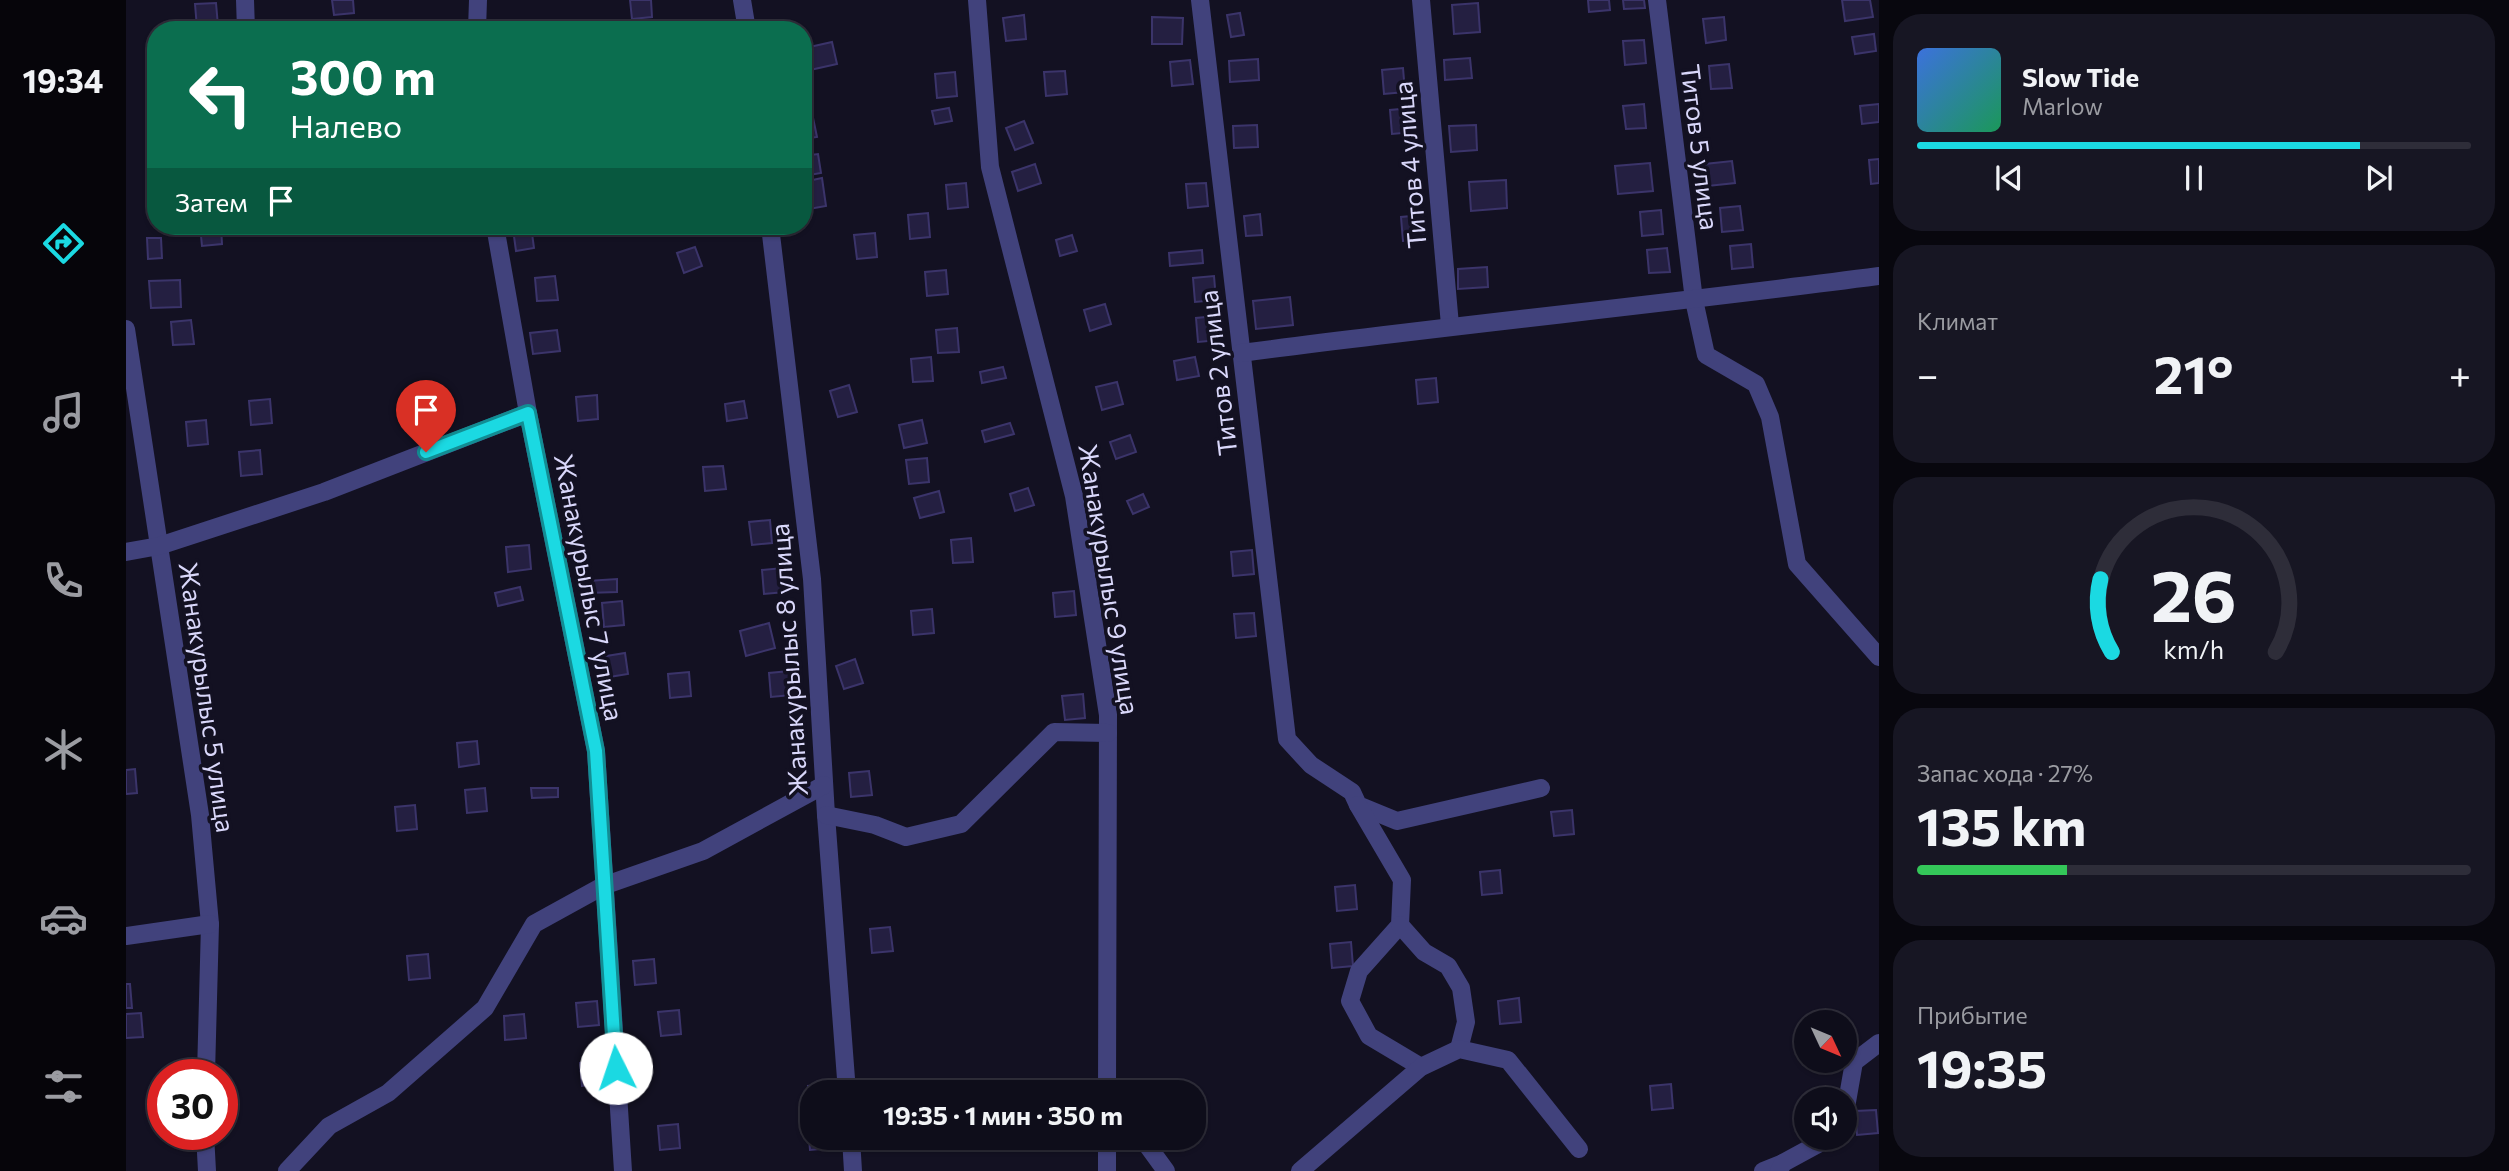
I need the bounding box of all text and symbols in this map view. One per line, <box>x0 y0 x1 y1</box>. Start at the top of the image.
text: 300 m <box>290 45 436 105</box>
icon: left <box>175 49 266 140</box>
text: 19:34 <box>23 60 103 100</box>
text: Slow Tide <box>2022 61 2139 92</box>
street label: Титов 5 улица <box>1675 62 1727 232</box>
street label: Титов 4 улица <box>1386 80 1432 250</box>
text: Marlow <box>2022 92 2103 120</box>
text: Налево <box>290 105 402 145</box>
icon: previous <box>1990 159 2028 197</box>
icon: pause <box>2175 159 2213 197</box>
icon: next <box>2360 159 2398 197</box>
icon: arrive <box>262 182 300 220</box>
text: Затем <box>175 186 248 217</box>
icon: directions <box>39 219 88 268</box>
street label: Титов 2 улица <box>1191 289 1243 457</box>
text: Климат <box>1917 307 1998 335</box>
text: 21° <box>2154 341 2233 405</box>
text: − <box>1917 350 1939 397</box>
text: + <box>2449 350 2471 397</box>
pin <box>396 380 456 452</box>
icon: music <box>39 388 88 437</box>
icon: arrive <box>407 391 445 429</box>
street label: Жанакурылыс 9 улица <box>1073 441 1147 717</box>
street label: Жанакурылыс 7 улица <box>549 451 631 723</box>
street label: Жанакурылыс 8 улица <box>763 522 813 798</box>
text: 26 <box>2151 548 2237 637</box>
icon: phone <box>39 556 88 605</box>
street label: Жанакурылыс 5 улица <box>174 560 242 834</box>
text: km/h <box>2164 633 2224 663</box>
icon: climate <box>39 725 88 774</box>
text: Запас хода · 27% <box>1917 759 2093 787</box>
text: 135 km <box>1917 793 2086 857</box>
icon: car <box>39 894 88 943</box>
text: Прибытие <box>1917 1001 2028 1029</box>
north arrow <box>1794 1010 1857 1073</box>
map controls <box>1794 1010 1857 1150</box>
position arrow <box>579 1031 653 1105</box>
text: 19:35 <box>1917 1035 2047 1099</box>
speed limit sign: 30 <box>147 1059 238 1150</box>
icon: filters <box>39 1062 88 1111</box>
button: sound <box>1794 1087 1857 1150</box>
text: 19:35 · 1 мин · 350 m <box>883 1099 1123 1130</box>

